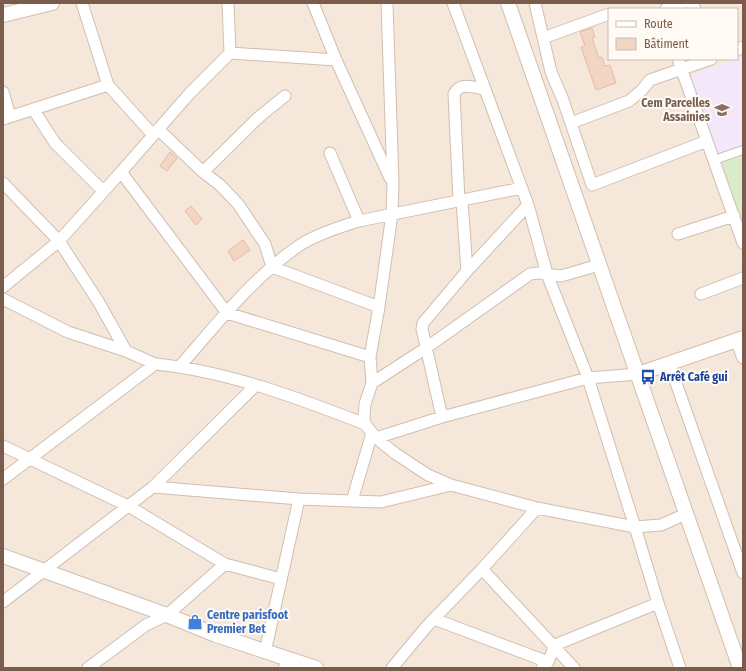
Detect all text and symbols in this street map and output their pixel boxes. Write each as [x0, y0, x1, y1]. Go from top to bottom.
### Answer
legend [608, 8, 738, 60]
text: Route [644, 17, 673, 31]
text: Bâtiment [644, 37, 689, 51]
place label: Cem Parcelles Assainies [641, 96, 711, 124]
school or university icon: Cem Parcelles Assainies [713, 101, 731, 119]
bus stop icon: Arrêt Café gui [639, 368, 657, 386]
place label: Arrêt Café gui [659, 370, 728, 384]
place label: Centre parisfoot Premier Bet [207, 608, 289, 636]
shop icon: Centre parisfoot Premier Bet [186, 613, 204, 631]

